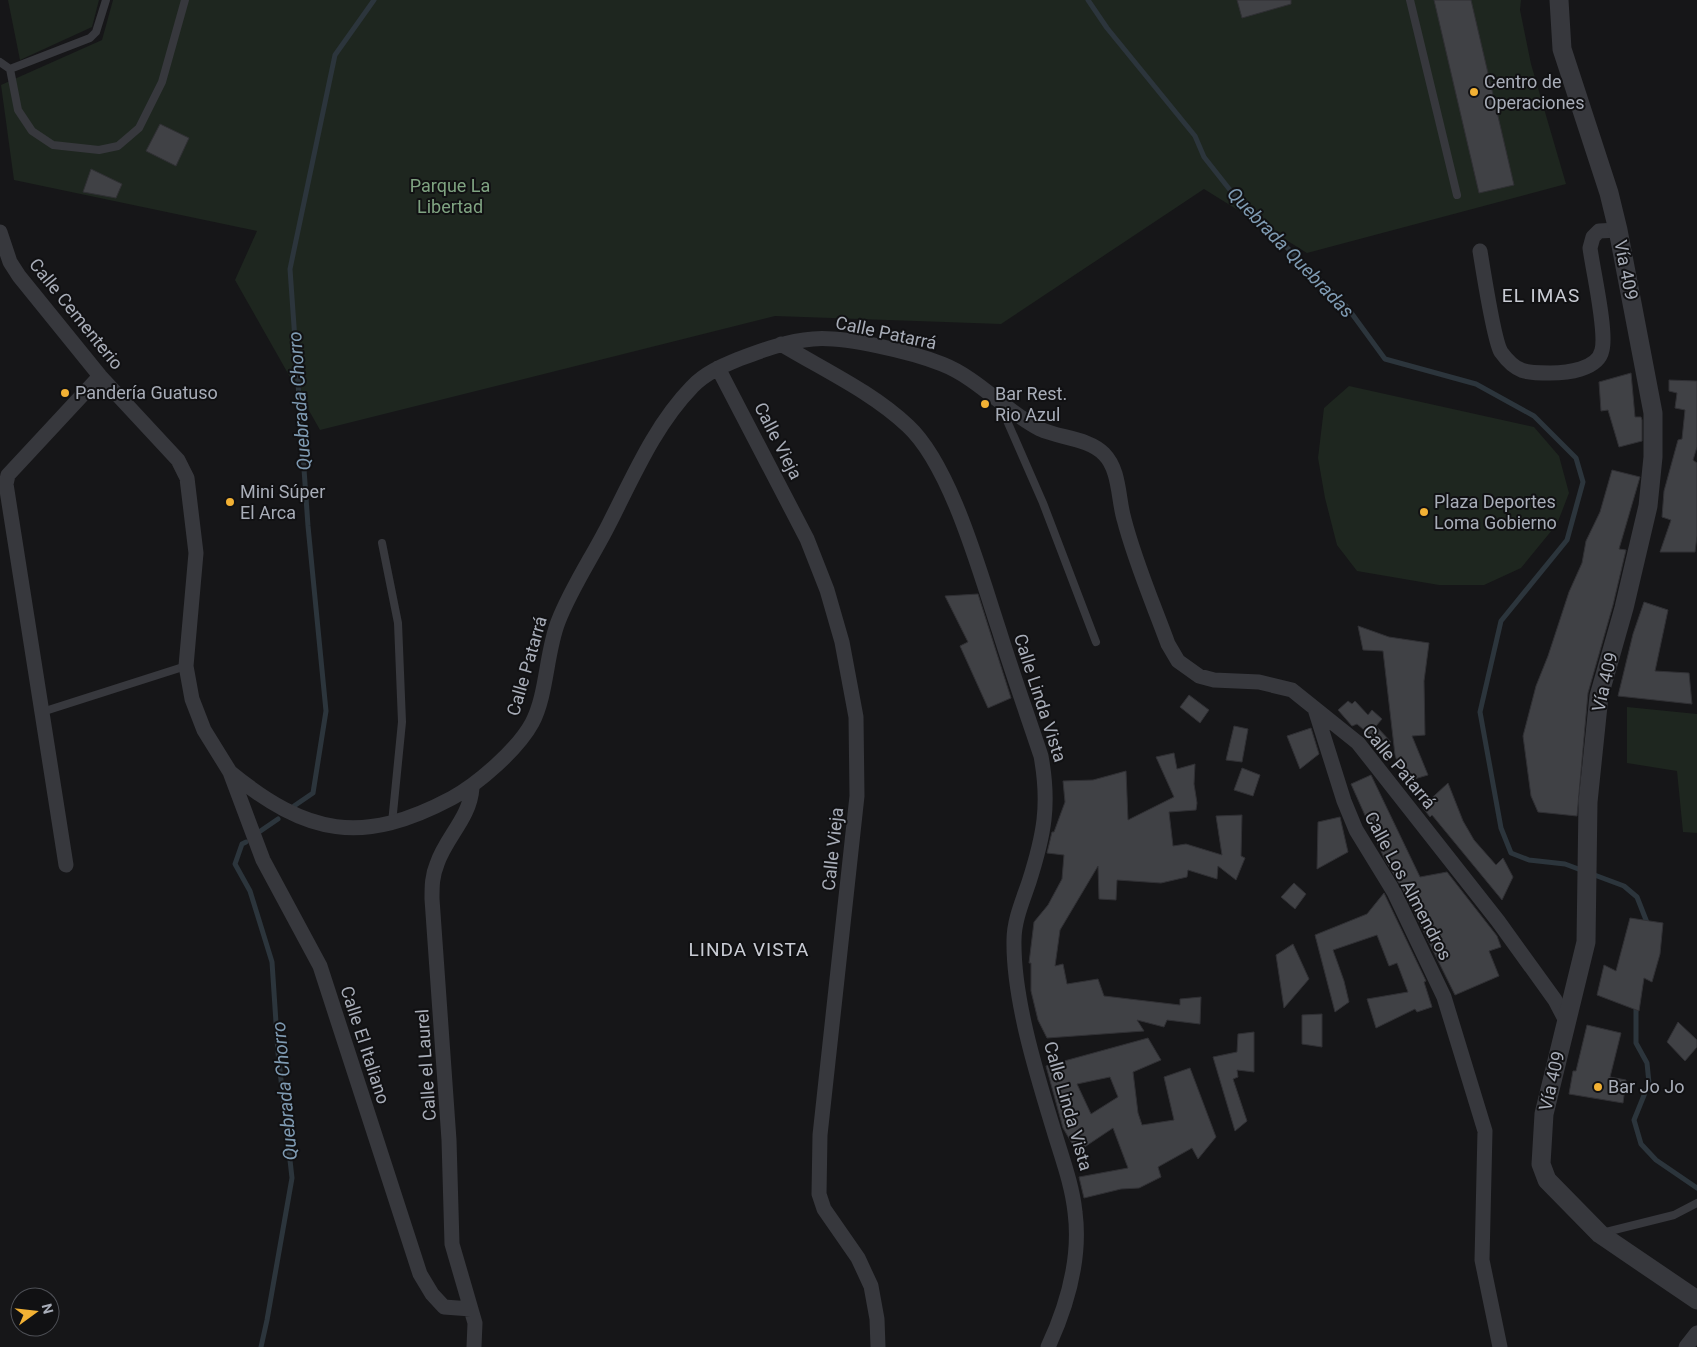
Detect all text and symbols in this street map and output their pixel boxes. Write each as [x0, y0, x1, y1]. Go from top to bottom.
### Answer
place label: Centro de Operaciones [1484, 71, 1584, 113]
marker: Centro de Operaciones [1468, 86, 1480, 98]
park label: Parque La Libertad [410, 175, 490, 217]
water label: Quebrada Quebradas [1222, 182, 1359, 322]
street label: Vía 409 [1610, 238, 1643, 302]
street label: Calle Cementerio [25, 254, 128, 374]
district label: EL IMAS [1502, 284, 1580, 307]
street label: Calle Patarrá [834, 312, 938, 353]
water label: Quebrada Chorro [283, 331, 316, 471]
place label: Pandería Guatuso [75, 382, 218, 403]
place label: Bar Rest. Rio Azul [995, 383, 1067, 425]
marker: Pandería Guatuso [59, 387, 71, 399]
marker: Bar Rest. Rio Azul [979, 398, 991, 410]
street label: Calle Vieja [750, 399, 807, 483]
place label: Mini Súper El Arca [240, 481, 325, 523]
place label: Plaza Deportes Loma Gobierno [1434, 491, 1557, 533]
marker: Mini Súper El Arca [224, 496, 236, 508]
marker: Plaza Deportes Loma Gobierno [1418, 506, 1430, 518]
street label: Calle Patarrá [502, 614, 551, 718]
street label: Calle Linda Vista [1010, 631, 1071, 765]
street label: Vía 409 [1587, 650, 1622, 714]
street label: Calle Patarrá [1358, 721, 1440, 813]
street label: Calle Vieja [818, 806, 847, 892]
street label: Calle Los Almendros [1360, 808, 1456, 964]
district label: LINDA VISTA [689, 938, 809, 961]
street label: Calle El Italiano [337, 983, 394, 1106]
street label: Calle el Laurel [411, 1008, 440, 1122]
water label: Quebrada Chorro [267, 1021, 302, 1161]
street label: Calle Linda Vista [1040, 1039, 1097, 1173]
street label: Vía 409 [1534, 1049, 1569, 1113]
place label: Bar Jo Jo [1608, 1076, 1684, 1097]
marker: Bar Jo Jo [1592, 1081, 1604, 1093]
north arrow [10, 1287, 60, 1337]
text: N [39, 1302, 57, 1315]

